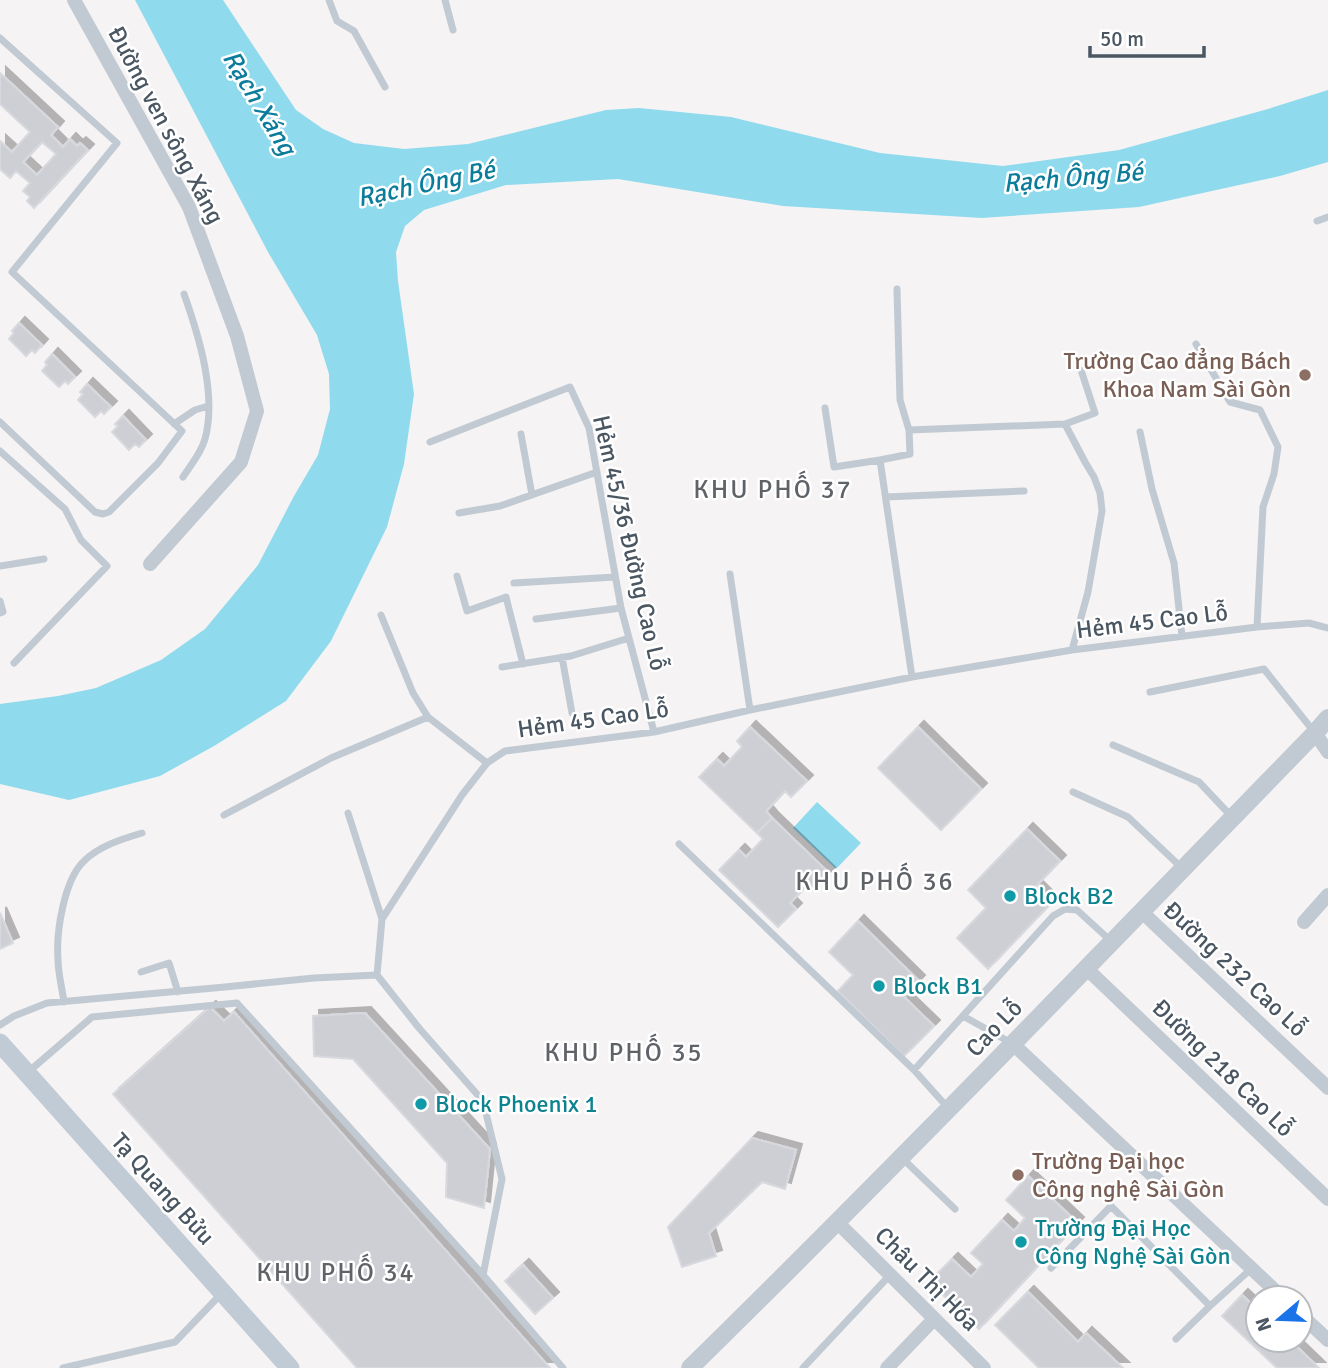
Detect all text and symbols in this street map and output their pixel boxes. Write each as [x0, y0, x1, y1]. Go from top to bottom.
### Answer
scale bar [1090, 14, 1204, 58]
street label: Đường ven sông Xáng [101, 21, 231, 229]
text: 50 m [1100, 26, 1144, 52]
water label: Rạch Xáng [215, 45, 304, 163]
water label: Rạch Ông Bé [354, 153, 500, 214]
water label: Rạch Ông Bé [1002, 156, 1146, 200]
place label: Trường Cao đẳng Bách Khoa Nam Sài Gòn [1064, 346, 1291, 404]
marker: Trường Cao đẳng Bách Khoa Nam Sài Gòn [1297, 367, 1313, 383]
street label: Hẻm 45/36 Đường Cao Lỗ [586, 412, 674, 674]
district label: KHU PHỐ 37 [693, 470, 853, 506]
street label: Hẻm 45 Cao Lỗ [1075, 597, 1229, 645]
street label: Hẻm 45 Cao Lỗ [515, 694, 671, 744]
district label: KHU PHỐ 36 [795, 862, 955, 898]
place label: Block B2 [1024, 881, 1114, 911]
marker: Block B2 [1002, 888, 1018, 904]
street label: Đường 232 Cao Lỗ [1157, 895, 1313, 1043]
place label: Block B1 [893, 971, 983, 1001]
marker: Block B1 [871, 978, 887, 994]
street label: Cao Lỗ [959, 993, 1029, 1063]
street label: Đường 218 Cao Lỗ [1146, 993, 1300, 1143]
district label: KHU PHỐ 35 [544, 1033, 704, 1069]
place label: Block Phoenix 1 [435, 1089, 597, 1119]
marker: Block Phoenix 1 [413, 1096, 429, 1112]
street label: Tạ Quang Bửu [105, 1127, 221, 1251]
place label: Trường Đại học Công nghệ Sài Gòn [1032, 1146, 1224, 1204]
marker: Trường Đại học Công nghệ Sài Gòn [1010, 1167, 1026, 1183]
place label: Trường Đại Học Công Nghệ Sài Gòn [1035, 1213, 1231, 1271]
street label: Châu Thị Hóa [868, 1220, 986, 1338]
marker: Trường Đại Học Công Nghệ Sài Gòn [1013, 1234, 1029, 1250]
district label: KHU PHỐ 34 [256, 1253, 416, 1289]
north arrow [1244, 1284, 1314, 1354]
text: N [1250, 1314, 1277, 1334]

